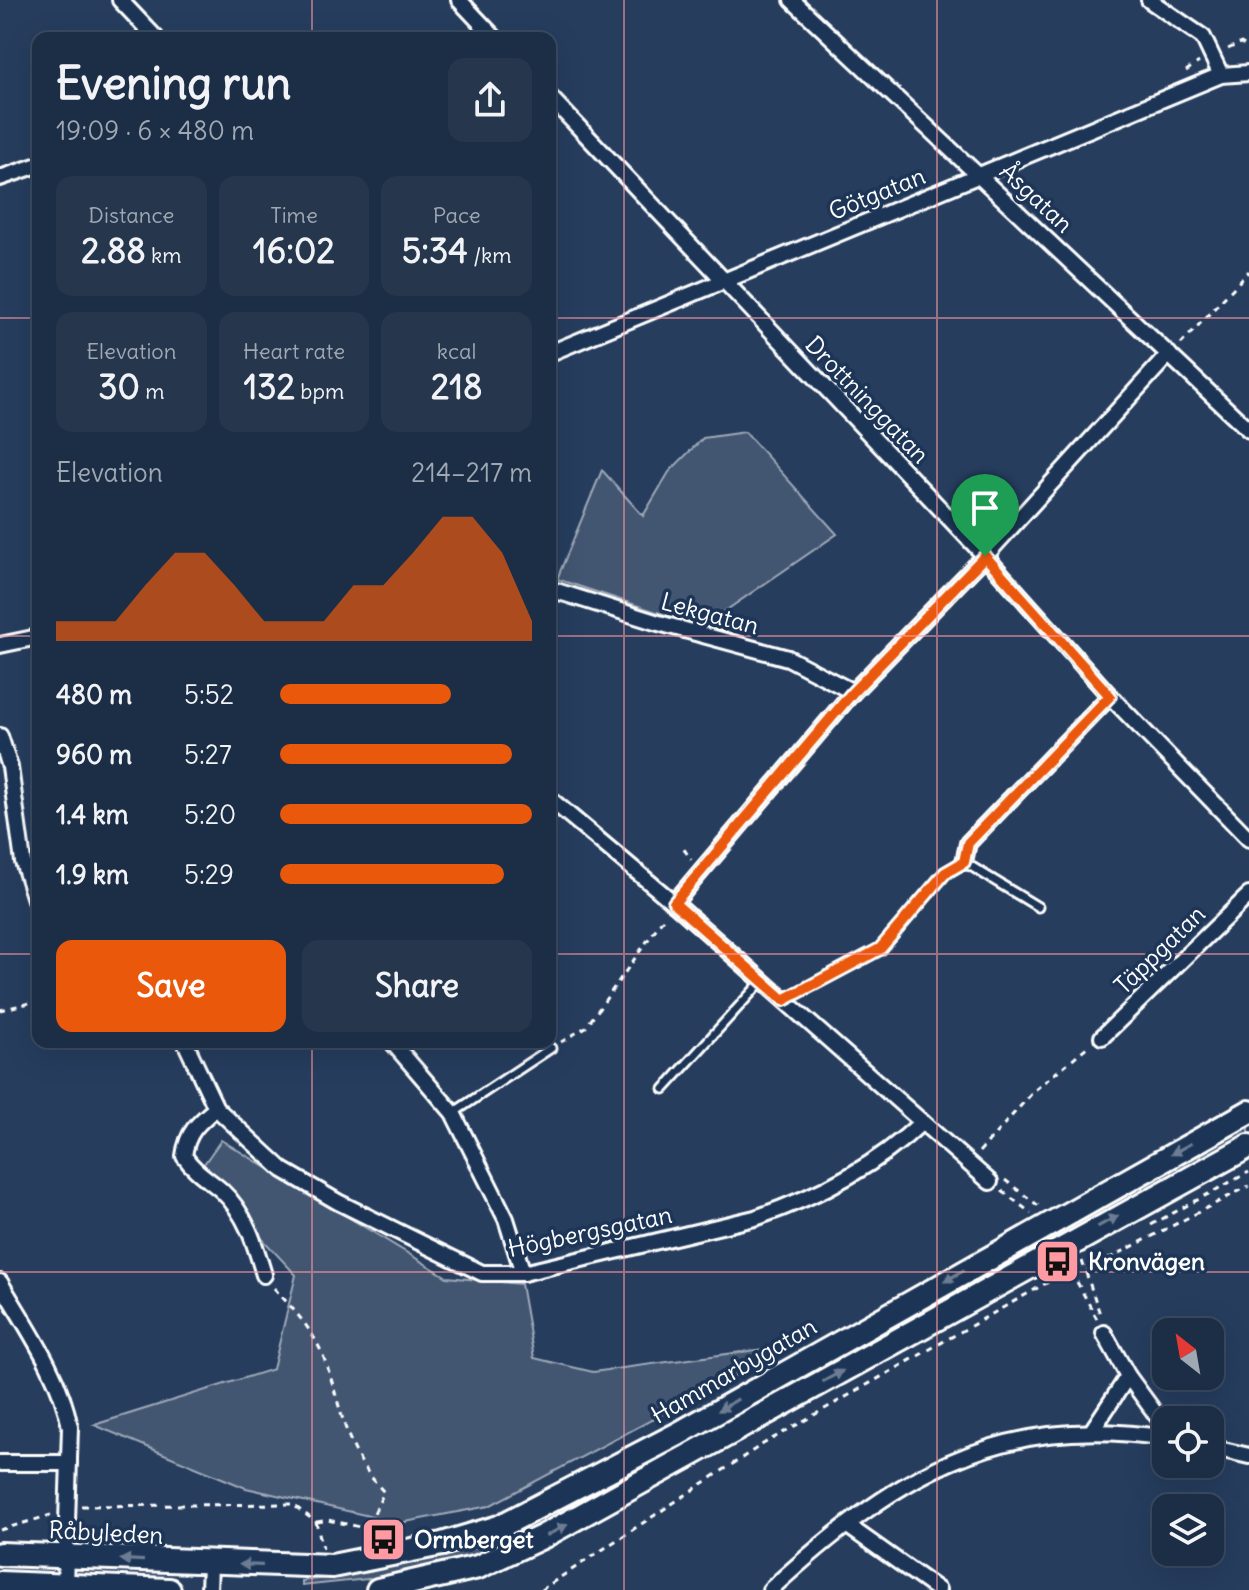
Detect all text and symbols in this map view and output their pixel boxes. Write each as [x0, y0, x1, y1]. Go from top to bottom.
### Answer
text: Evening run [56, 56, 291, 111]
button: share [448, 58, 532, 142]
text: 19:09 · 6 × 480 m [56, 114, 254, 147]
street label: Åsgatan [994, 156, 1080, 239]
street label: Götgatan [824, 160, 929, 226]
text: Distance [88, 201, 174, 229]
text: Time [270, 201, 318, 229]
text: Pace [433, 201, 481, 229]
text: 2.88 [81, 229, 146, 272]
text: 16:02 [253, 229, 335, 272]
text: 5:34 [402, 229, 468, 272]
text: km [146, 241, 182, 269]
text: /km [468, 241, 512, 269]
street label: Drottninggatan [799, 329, 936, 469]
text: Elevation [86, 337, 176, 365]
text: Heart rate [243, 337, 345, 365]
text: kcal [437, 337, 476, 365]
text: 30 [98, 365, 140, 408]
text: 132 [244, 365, 295, 408]
text: 218 [431, 365, 483, 408]
text: m [140, 377, 164, 405]
text: bpm [295, 377, 344, 405]
text: Elevation [56, 456, 163, 489]
text: 214–217 m [411, 456, 532, 489]
pin [951, 474, 1019, 556]
icon: arrive [963, 486, 1007, 530]
street label: Lekgatan [658, 586, 763, 641]
text: 480 m [56, 678, 132, 711]
text: 5:52 [184, 678, 234, 711]
text: 960 m [56, 738, 132, 771]
text: 5:27 [184, 738, 232, 771]
text: 1.4 km [56, 798, 129, 831]
text: 5:20 [184, 798, 236, 831]
text: 1.9 km [56, 858, 129, 891]
text: 5:29 [184, 858, 234, 891]
street label: Täppgatan [1108, 899, 1211, 1000]
button: Save [56, 940, 286, 1032]
button: Share [302, 940, 532, 1032]
one-way arrow [1169, 1142, 1192, 1156]
street label: Högbergsgatan [505, 1199, 675, 1263]
one-way arrow [1097, 1214, 1119, 1228]
bus stop icon: Kronvägen [1033, 1238, 1081, 1286]
place label: Kronvägen [1088, 1246, 1205, 1276]
one-way arrow [943, 1269, 965, 1283]
street label: Hammarbygatan [645, 1311, 822, 1430]
north arrow [1152, 1318, 1224, 1390]
map controls [1152, 1318, 1224, 1566]
one-way arrow [822, 1369, 844, 1383]
one-way arrow [717, 1397, 739, 1411]
button: locate [1152, 1406, 1224, 1478]
button: layers [1152, 1494, 1224, 1566]
street label: Råbyleden [48, 1514, 164, 1550]
bus stop icon: Ormberget [359, 1516, 407, 1564]
one-way arrow [545, 1523, 568, 1536]
place label: Ormberget [414, 1524, 534, 1554]
one-way arrow [119, 1553, 144, 1566]
one-way arrow [238, 1559, 263, 1572]

